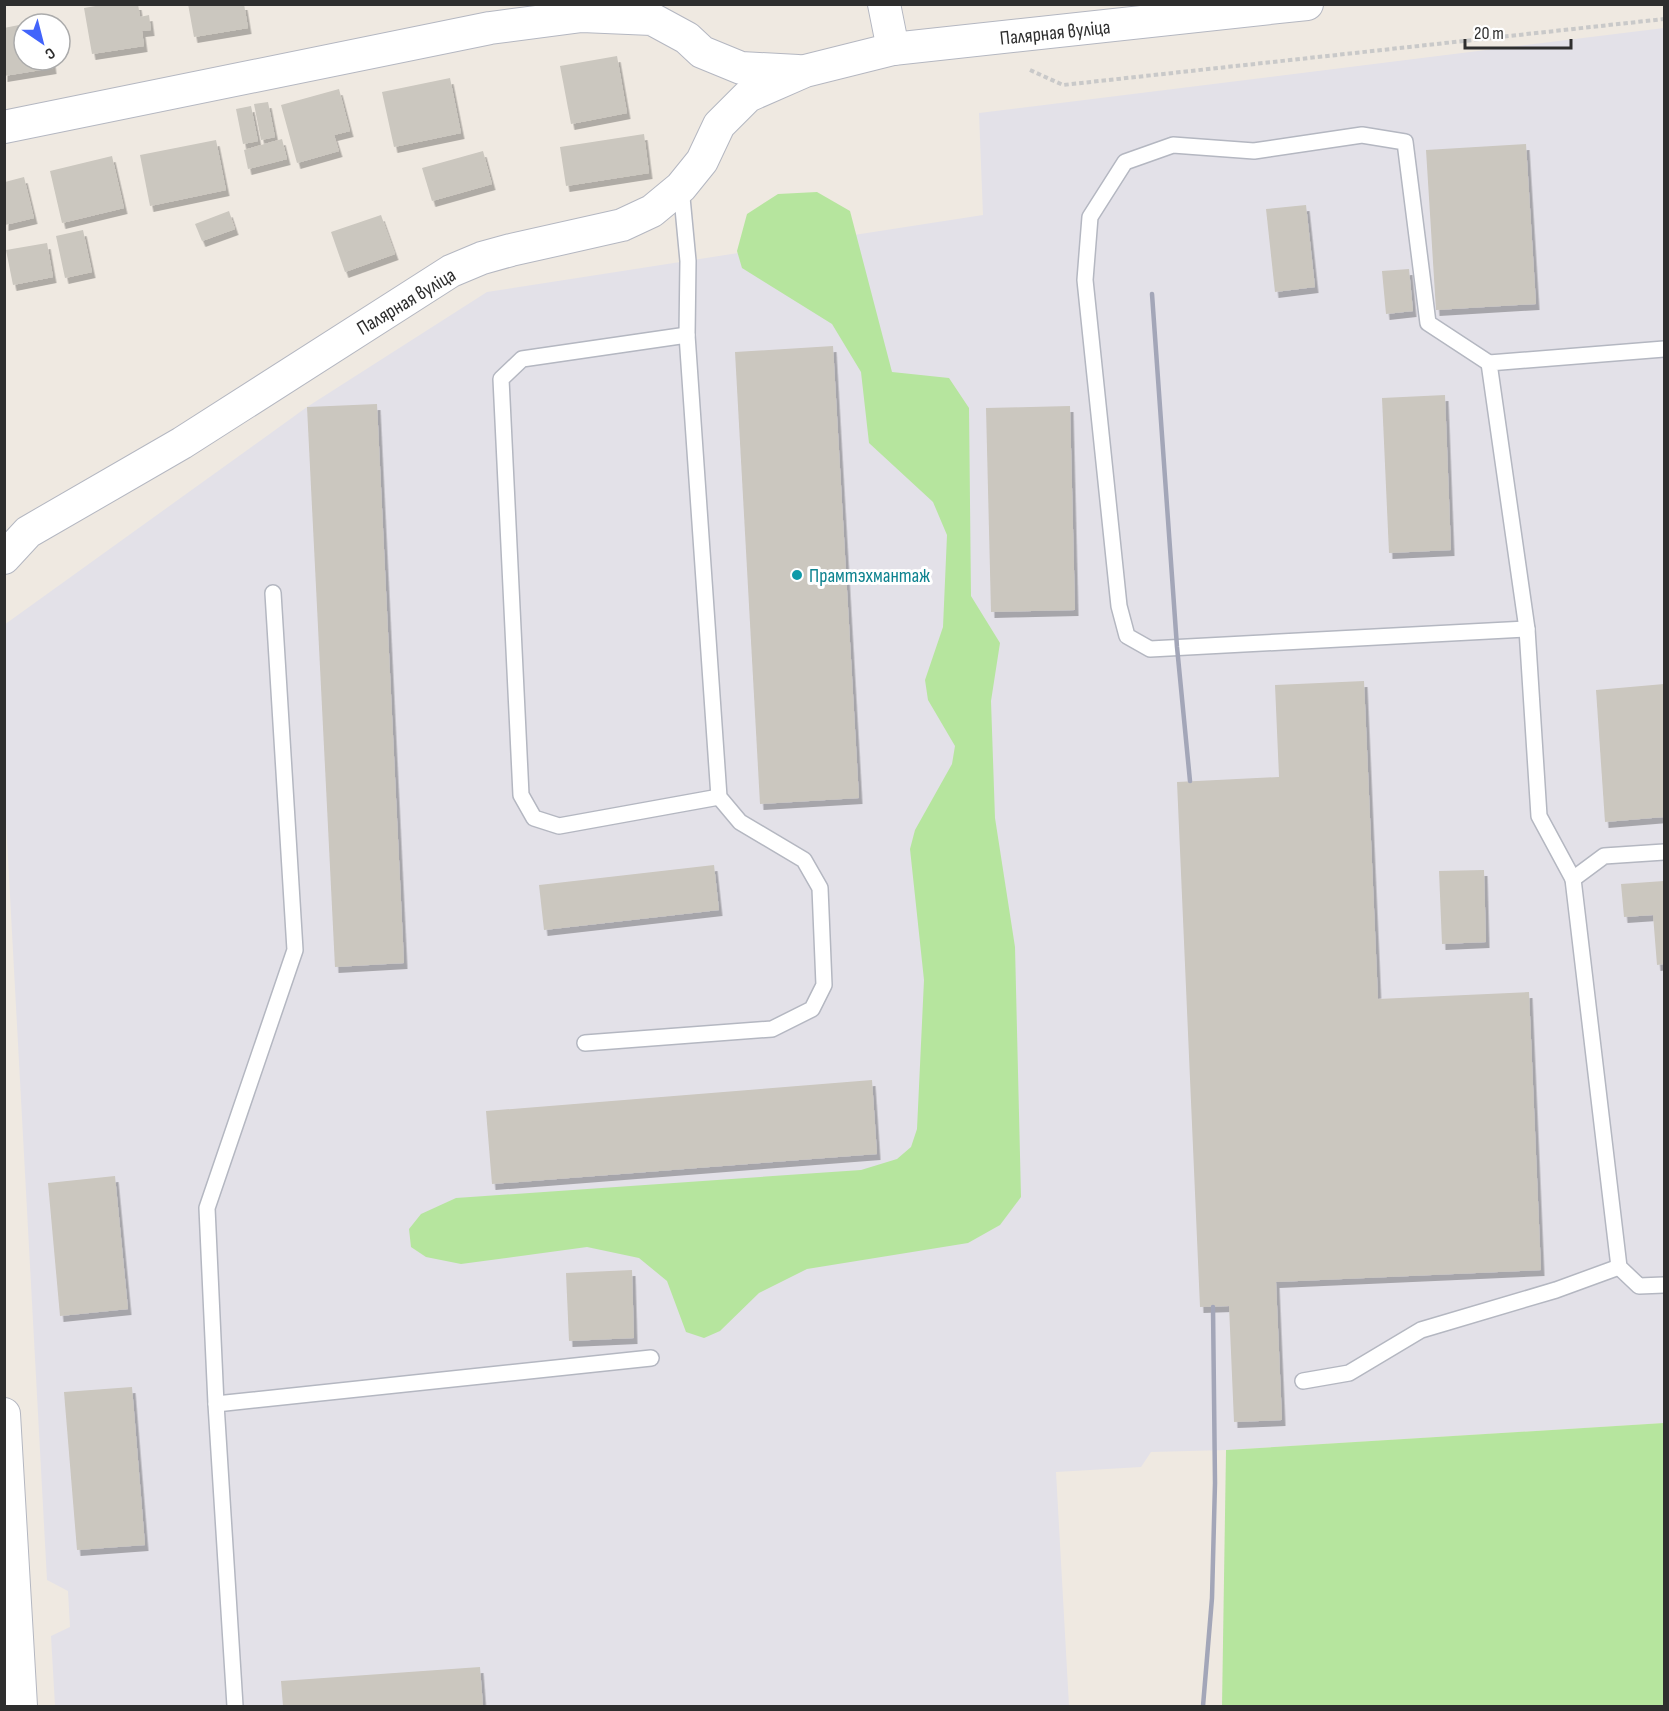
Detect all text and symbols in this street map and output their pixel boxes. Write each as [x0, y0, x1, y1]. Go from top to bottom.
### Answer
north arrow [12, 12, 72, 72]
scale bar [1465, 12, 1572, 50]
street label: Палярная вуліца [999, 15, 1112, 51]
text: 20 m [1474, 23, 1504, 44]
text: С [41, 43, 59, 63]
street label: Палярная вуліца [353, 263, 460, 341]
place label: Прамтэхмантаж [809, 564, 930, 588]
marker: Прамтэхмантаж [790, 568, 804, 582]

